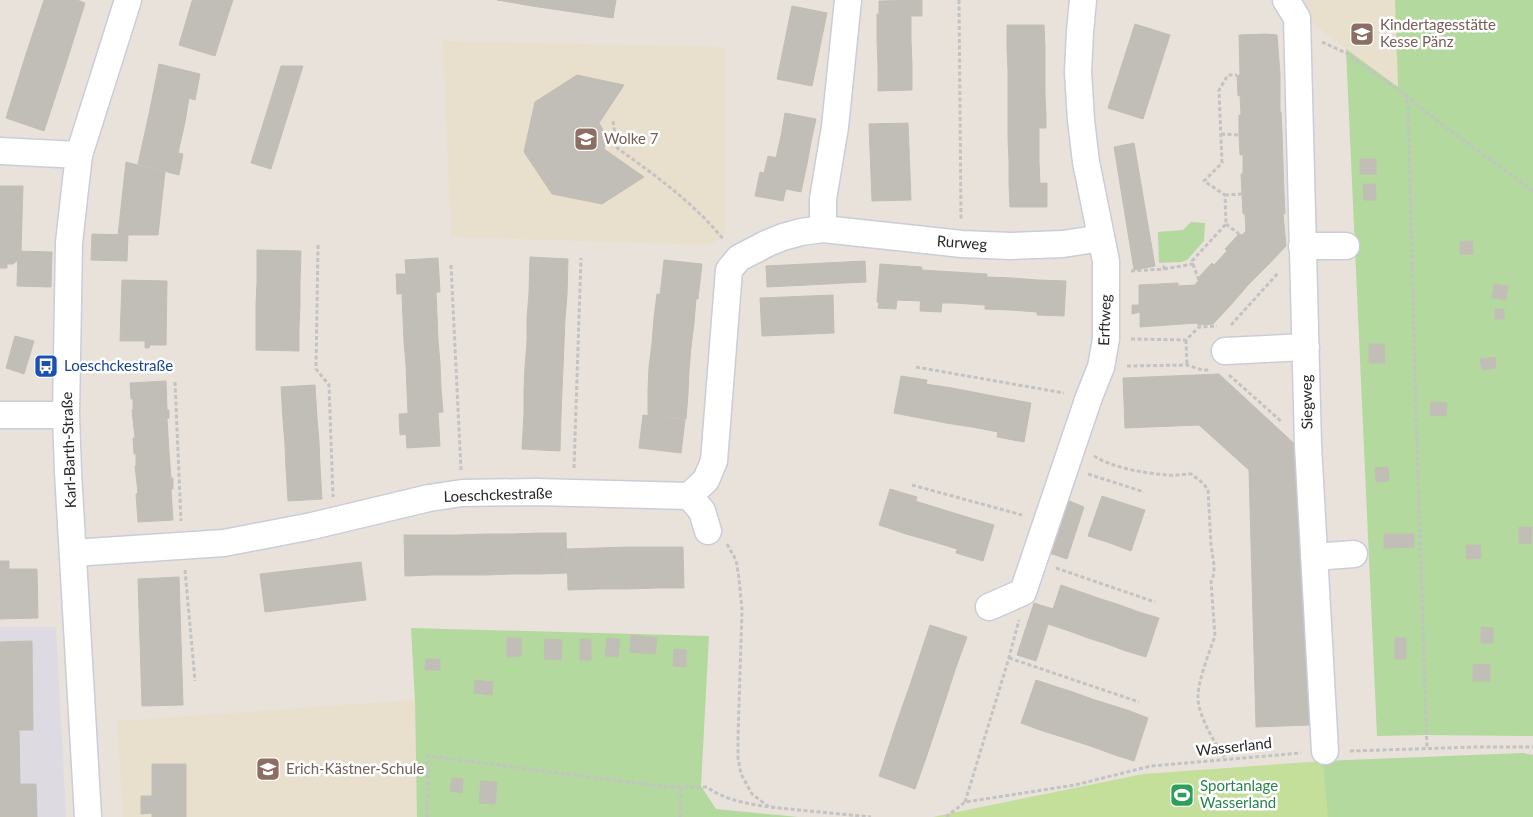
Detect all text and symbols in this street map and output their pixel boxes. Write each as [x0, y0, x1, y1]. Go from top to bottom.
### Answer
place label: Kindertagesstätte Kesse Pänz [1380, 15, 1496, 50]
school or university icon: Kindertagesstätte Kesse Pänz [1349, 21, 1375, 47]
school or university icon: Wolke 7 [573, 126, 599, 152]
place label: Wolke 7 [604, 129, 659, 147]
street label: Rurweg [936, 231, 988, 253]
street label: Erftweg [1094, 294, 1114, 346]
bus stop icon: Loeschckestraße [33, 353, 59, 379]
place label: Loeschckestraße [64, 356, 173, 374]
street label: Siegweg [1297, 374, 1315, 430]
street label: Karl-Barth-Straße [57, 392, 79, 508]
street label: Loeschckestraße [443, 483, 553, 505]
street label: Wasserland [1195, 733, 1273, 759]
school or university icon: Erich-Kästner-Schule [255, 756, 281, 782]
place label: Erich-Kästner-Schule [286, 759, 424, 777]
place label: Sportanlage Wasserland [1200, 776, 1278, 811]
sports icon: Sportanlage Wasserland [1169, 782, 1195, 808]

